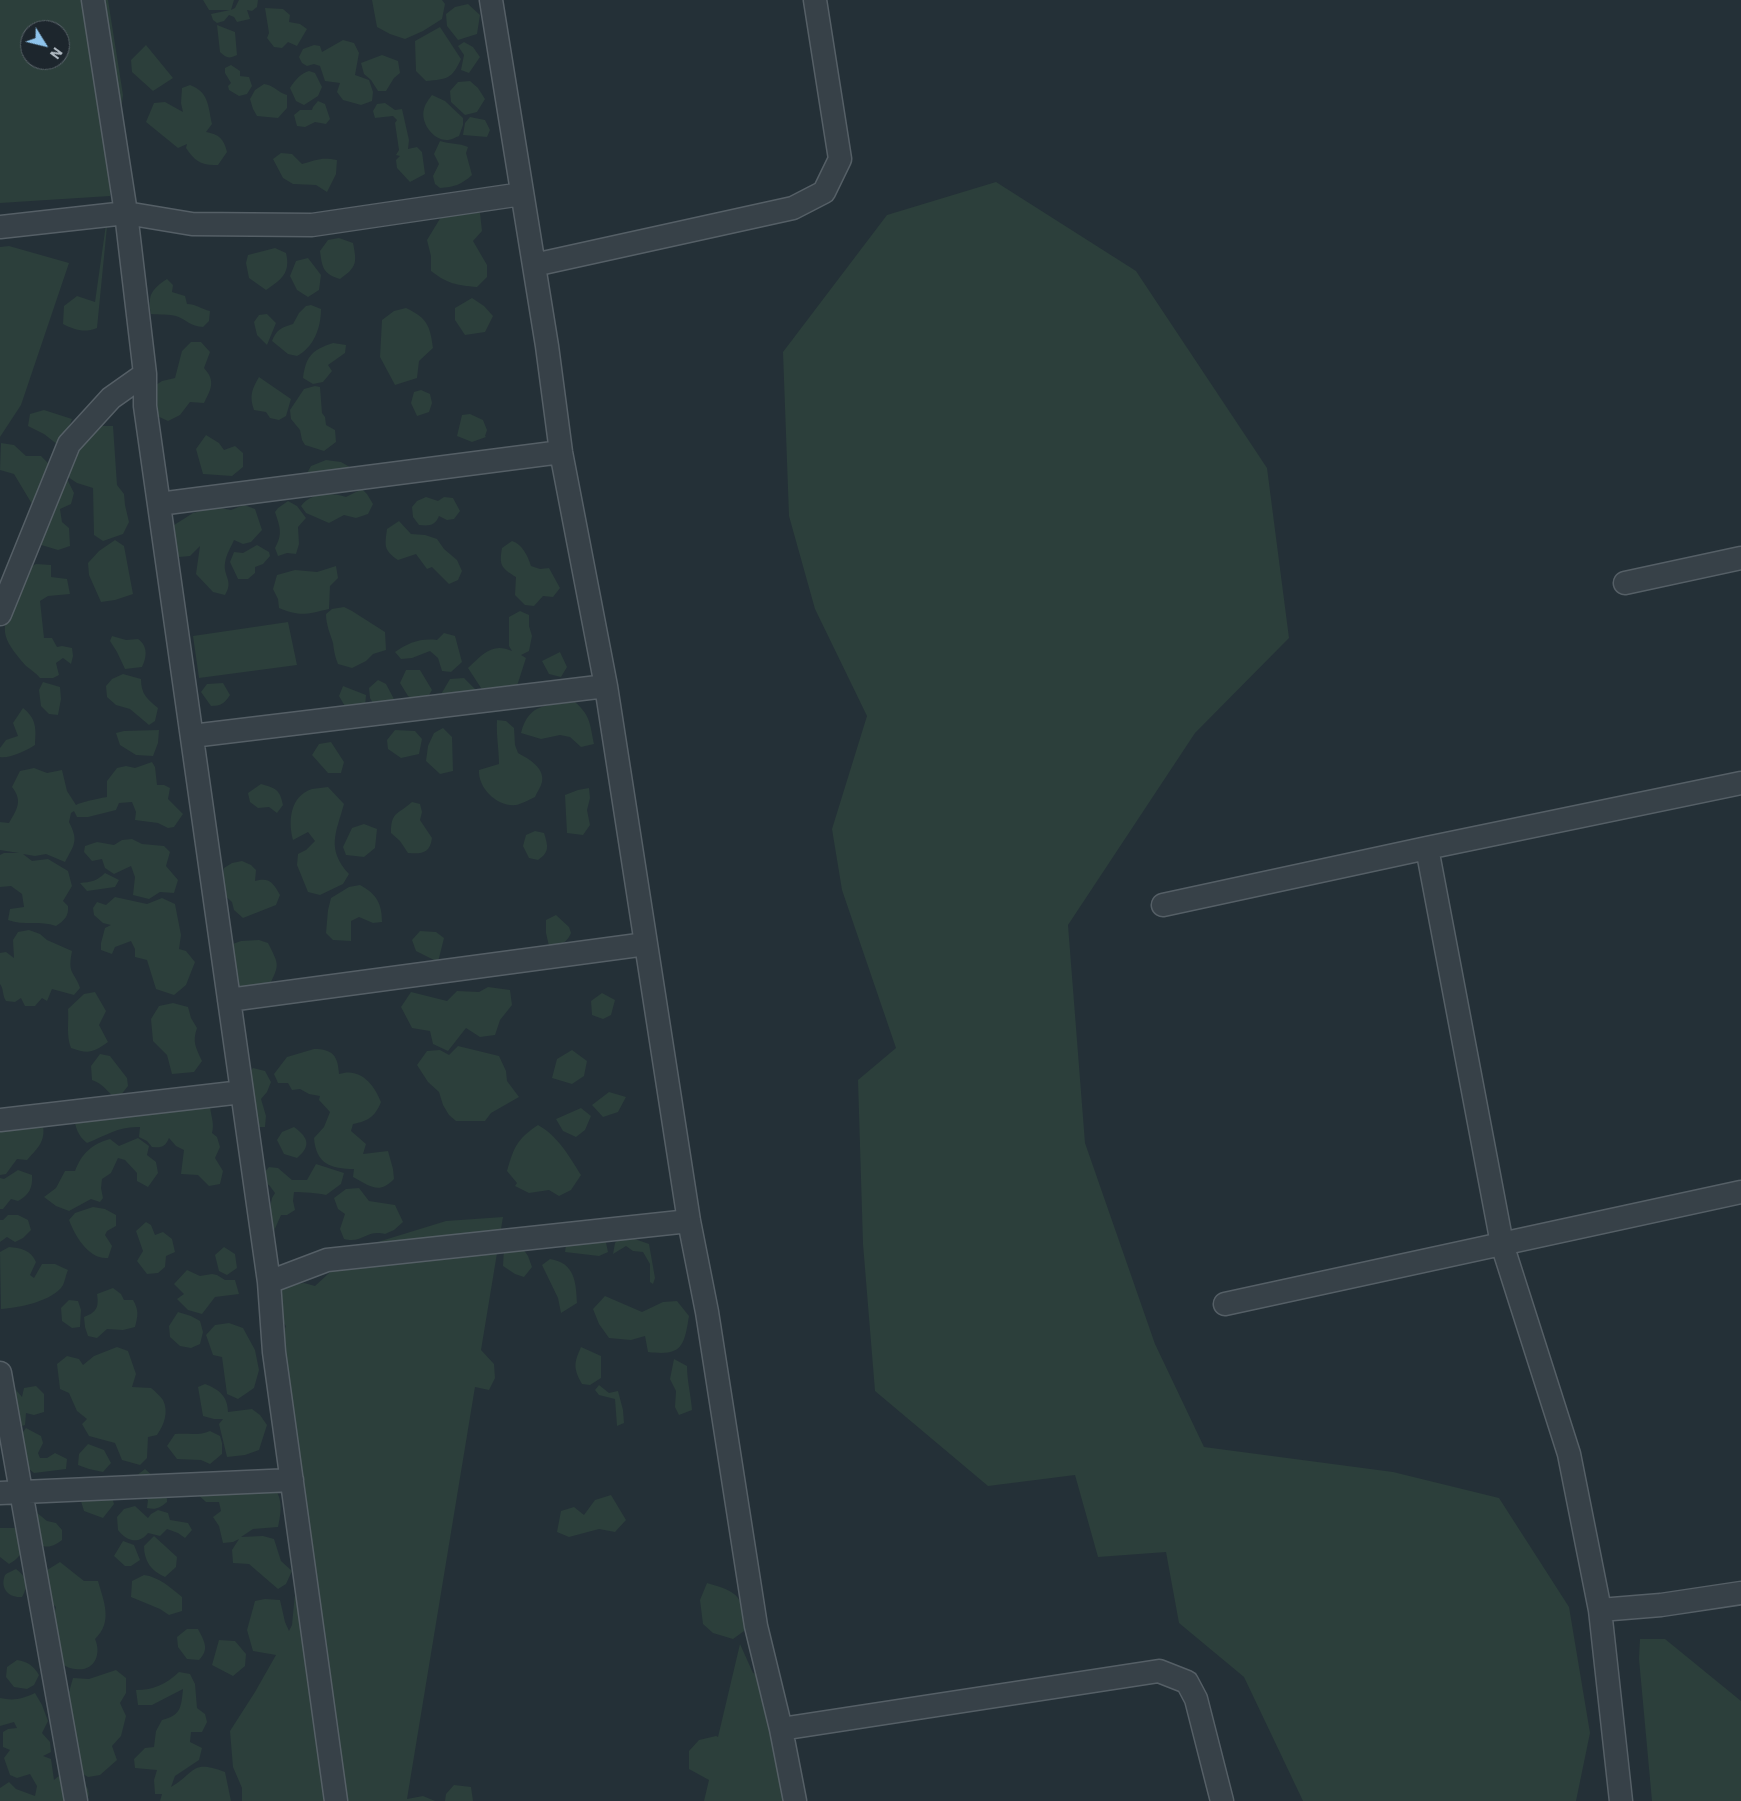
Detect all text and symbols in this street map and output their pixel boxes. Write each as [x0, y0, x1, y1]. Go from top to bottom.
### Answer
north arrow [20, 20, 70, 70]
text: N [46, 44, 67, 63]

